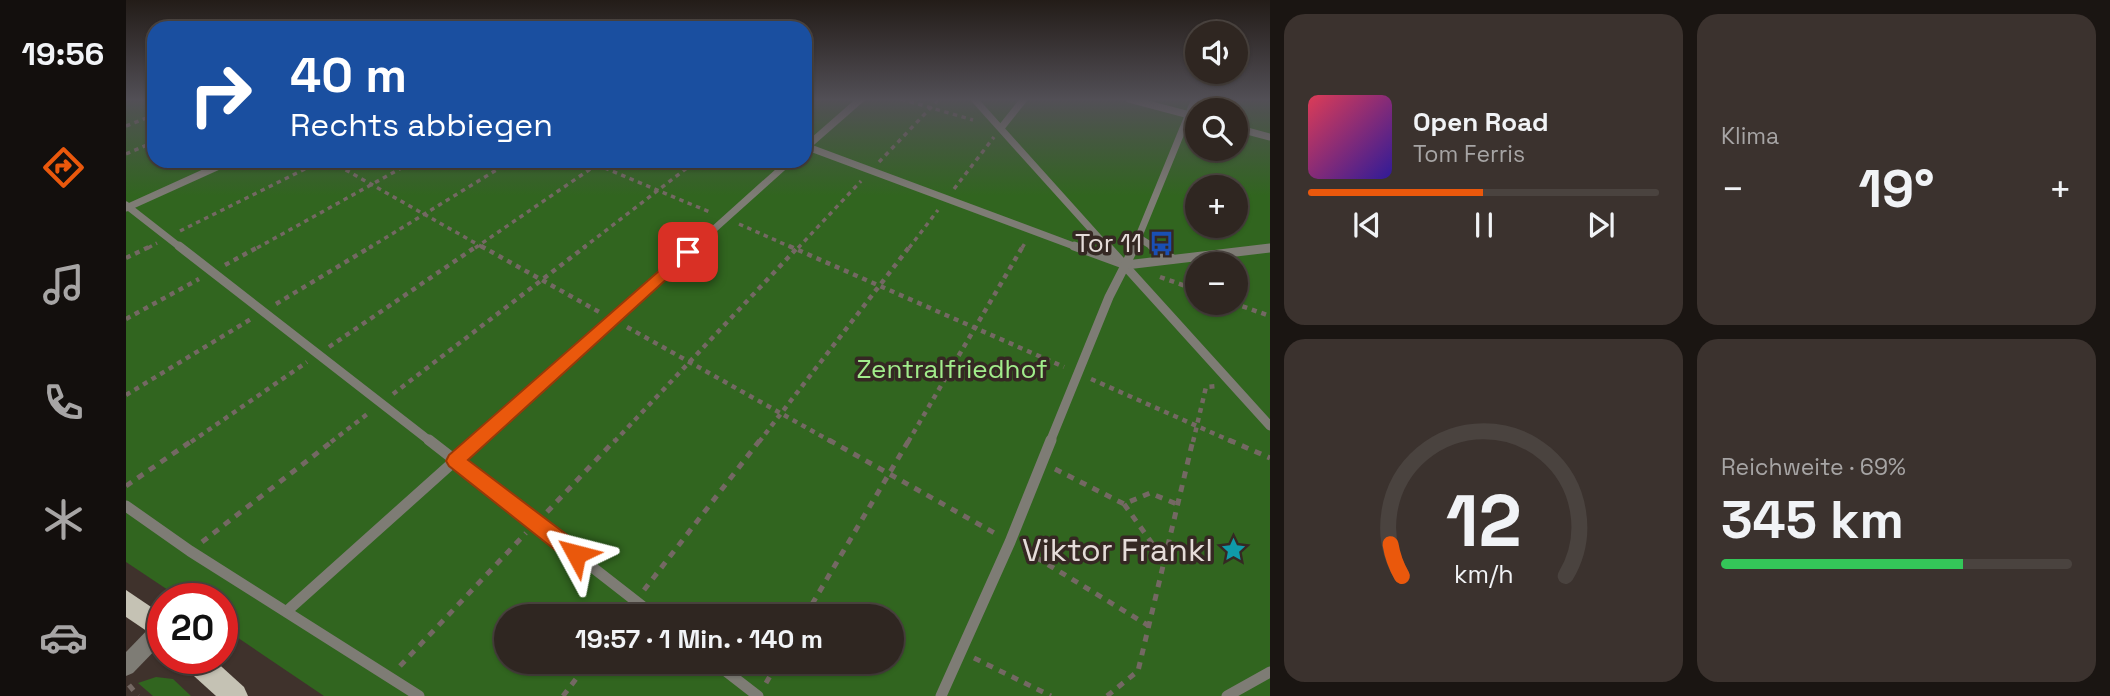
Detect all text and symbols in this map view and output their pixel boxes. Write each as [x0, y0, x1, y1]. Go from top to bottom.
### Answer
map controls [1185, 21, 1248, 315]
button: sound [1185, 21, 1248, 84]
text: 19:56 [22, 34, 104, 74]
text: 40 m [290, 44, 407, 106]
icon: right [175, 49, 266, 140]
button: search [1185, 98, 1248, 161]
text: Rechts abbiegen [290, 105, 553, 145]
text: Open Road [1413, 105, 1549, 139]
text: Klima [1721, 121, 1779, 151]
text: Tom Ferris [1413, 139, 1525, 169]
icon: directions [39, 143, 88, 192]
text: 19° [1858, 156, 1935, 222]
text: − [1721, 165, 1745, 213]
text: + [2048, 165, 2072, 213]
button: + [1185, 175, 1248, 238]
icon: previous [1348, 206, 1386, 244]
icon: pause [1465, 206, 1503, 244]
icon: next [1582, 206, 1620, 244]
pin [658, 222, 718, 282]
place label: Tor 11 [1075, 226, 1142, 260]
bus stop icon: Tor 11 [1148, 229, 1176, 257]
icon: arrive [669, 233, 707, 271]
button: − [1185, 252, 1248, 315]
icon: music [39, 260, 88, 309]
park label: Zentralfriedhof [856, 352, 1048, 386]
icon: phone [39, 378, 88, 427]
text: Reichweite · 69% [1721, 452, 1906, 482]
text: 12 [1445, 475, 1522, 568]
text: 345 km [1721, 487, 1904, 553]
icon: climate [39, 495, 88, 544]
position arrow [539, 517, 613, 591]
place label: Viktor Frankl [1022, 530, 1213, 570]
place icon: Viktor Frankl [1219, 536, 1247, 564]
text: km/h [1454, 558, 1513, 590]
speed limit sign: 20 [147, 583, 238, 674]
icon: car [39, 613, 88, 662]
text: 19:57 · 1 Min. · 140 m [575, 622, 823, 656]

